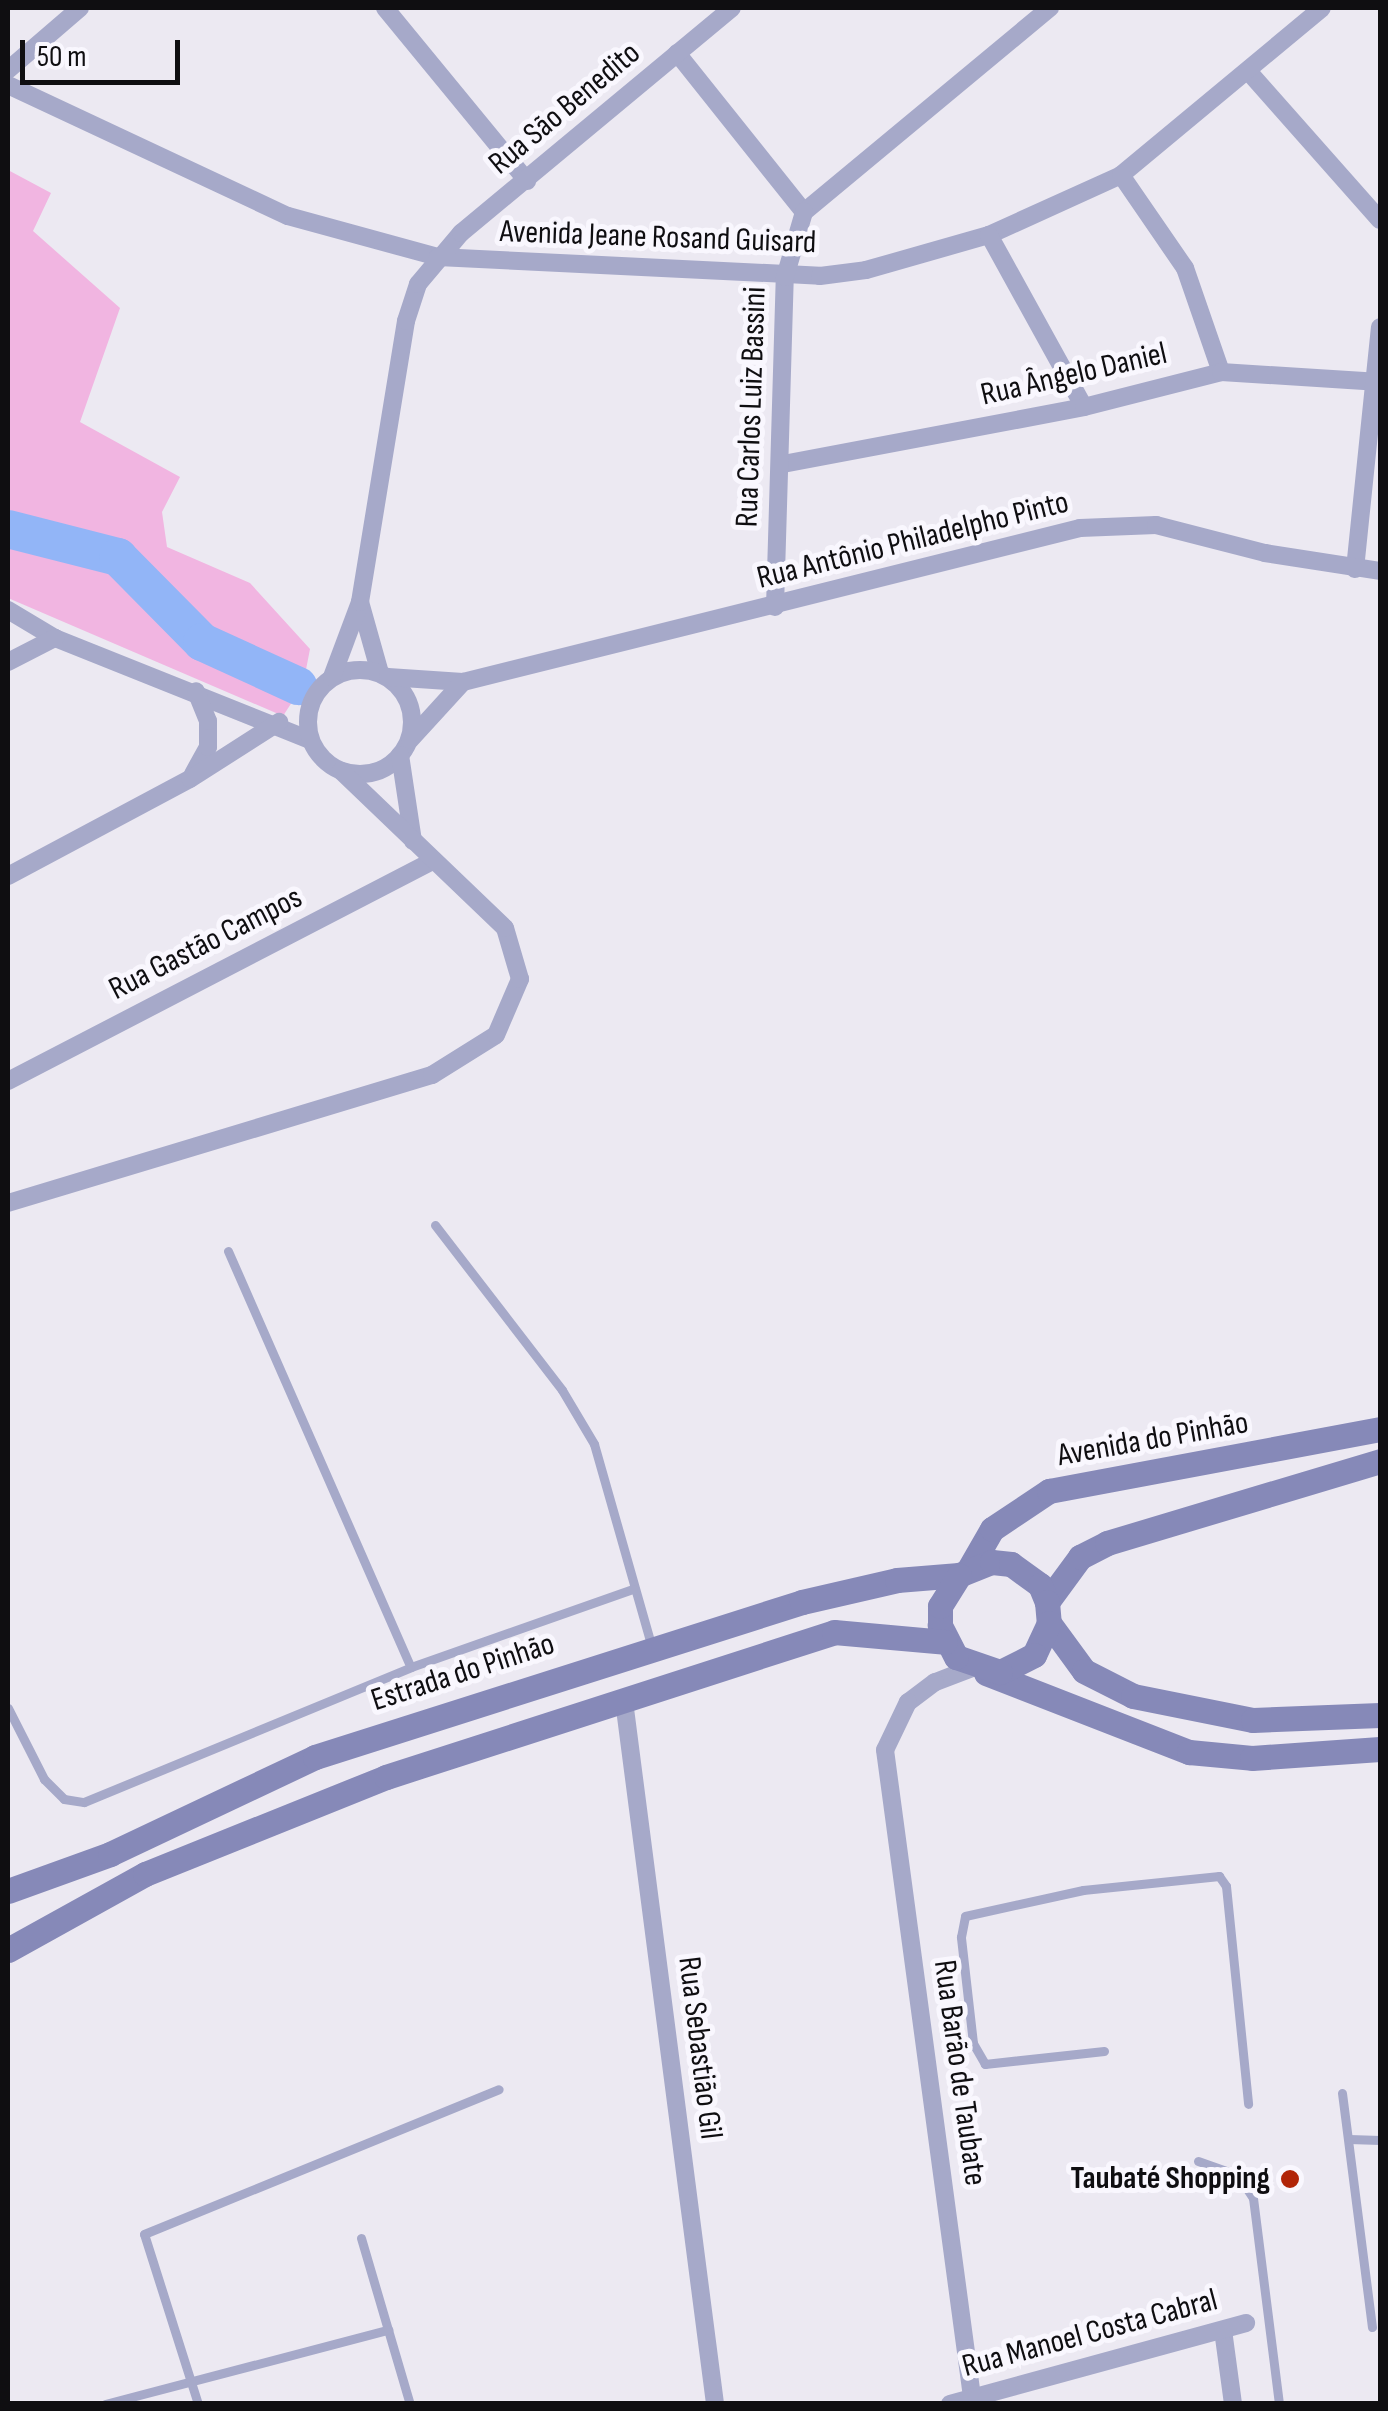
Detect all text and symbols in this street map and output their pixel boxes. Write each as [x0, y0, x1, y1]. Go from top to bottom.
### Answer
scale bar [25, 20, 185, 82]
street label: Rua São Benedito [482, 35, 648, 183]
text: 50 m [37, 39, 86, 75]
street label: Avenida Jeane Rosand Guisard [499, 213, 817, 263]
street label: Rua Carlos Luiz Bassini [729, 286, 775, 528]
street label: Rua Ângelo Daniel [977, 335, 1171, 415]
street label: Rua Antônio Philadelpho Pinto [753, 484, 1073, 598]
street label: Rua Gastão Campos [103, 879, 309, 1009]
street label: Avenida do Pinhão [1055, 1404, 1251, 1476]
street label: Estrada do Pinhão [367, 1625, 559, 1721]
street label: Rua Sebastião Gil [669, 1955, 729, 2141]
street label: Rua Barão de Taubate [924, 1958, 994, 2188]
place label: Taubaté Shopping [1070, 2160, 1270, 2198]
marker: Taubaté Shopping [1279, 2168, 1301, 2190]
street label: Rua Manoel Costa Cabral [958, 2282, 1222, 2386]

